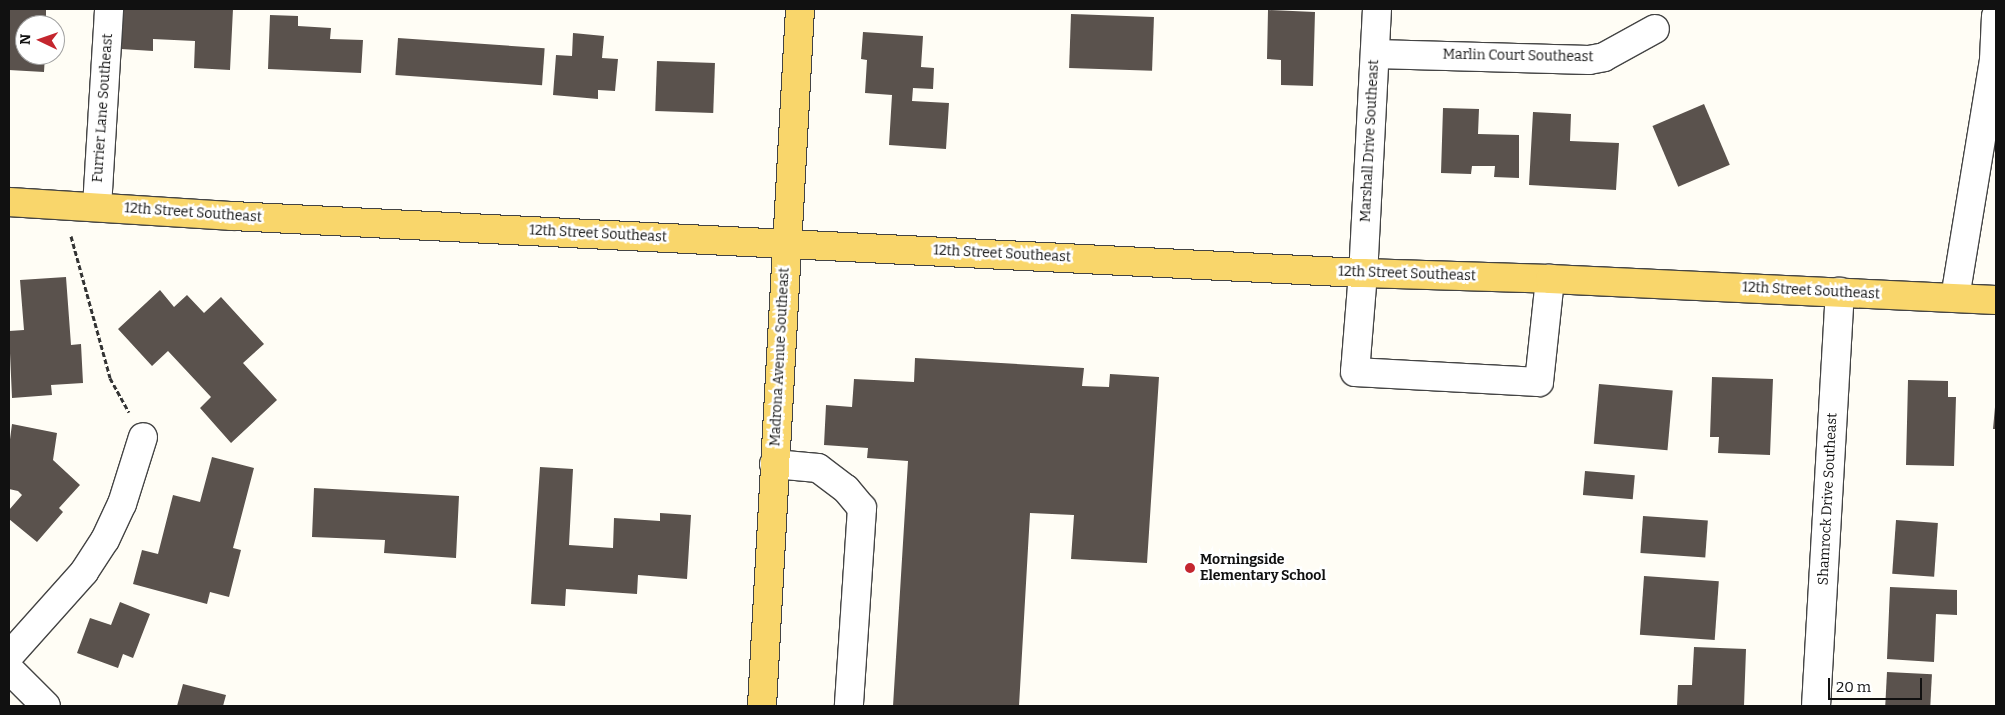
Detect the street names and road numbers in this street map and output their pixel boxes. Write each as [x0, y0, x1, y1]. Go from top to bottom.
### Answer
street label: Furrier Lane Southeast [89, 33, 117, 183]
street label: Marlin Court Southeast [1442, 46, 1594, 66]
street label: Marshall Drive Southeast [1357, 59, 1383, 223]
street label: 12th Street Southeast [124, 200, 262, 226]
street label: 12th Street Southeast [529, 222, 667, 246]
street label: 12th Street Southeast [933, 242, 1071, 266]
street label: 12th Street Southeast [1338, 263, 1476, 285]
street label: Madrona Avenue Southeast [767, 267, 793, 447]
street label: 12th Street Southeast [1742, 279, 1880, 303]
street label: Shamrock Drive Southeast [1815, 412, 1841, 586]

